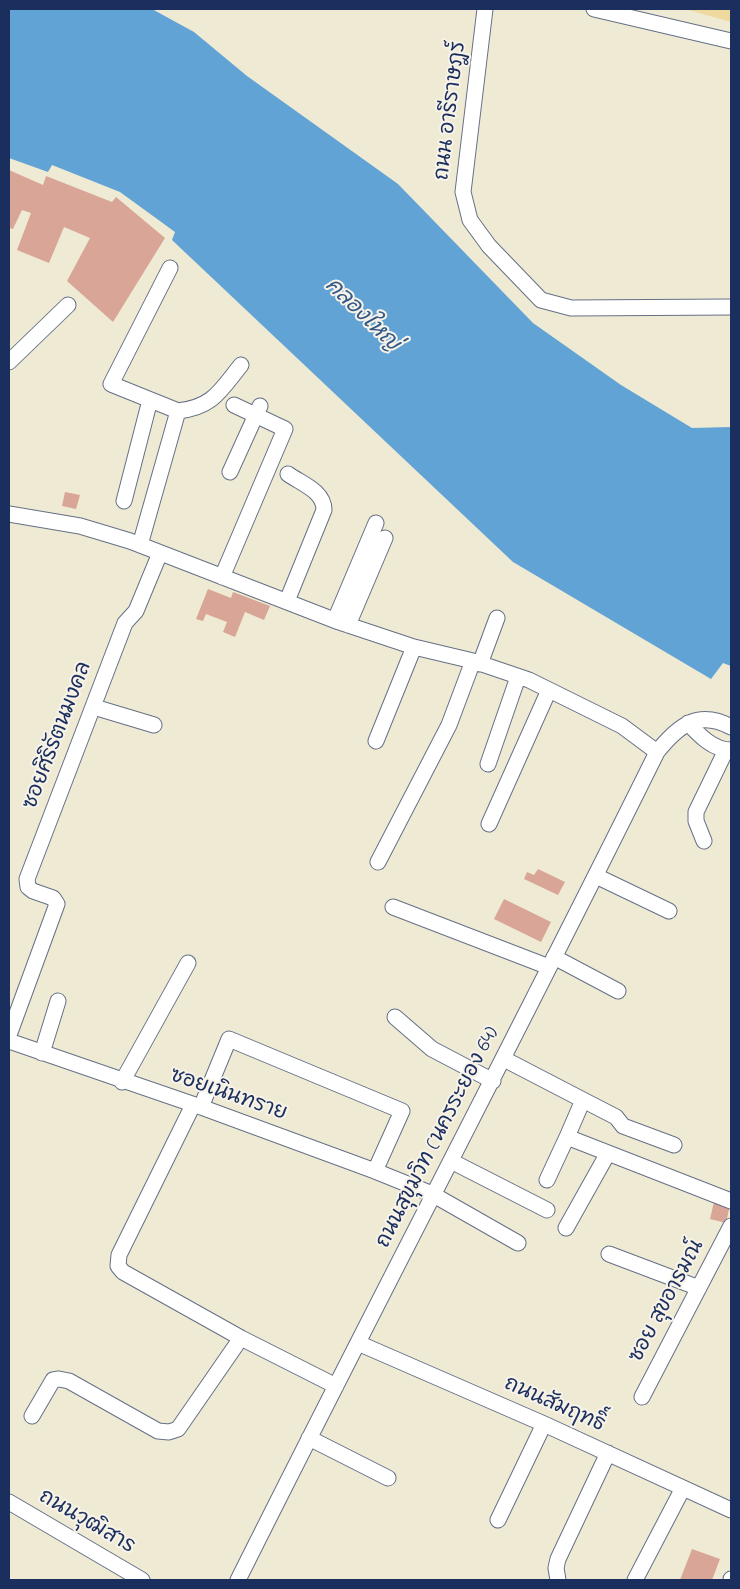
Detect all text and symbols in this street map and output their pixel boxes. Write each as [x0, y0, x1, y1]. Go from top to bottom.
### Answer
street label: ถนน อารีราษฎร์ [431, 40, 473, 182]
water label: คลองใหญ่ [318, 274, 404, 358]
street label: ซอยศิริรัตนมงคล [19, 659, 99, 813]
street label: ถนนสุขุมวิท (นครระยอง 64) [372, 1023, 506, 1253]
street label: ซอยเนินทราย [166, 1064, 290, 1128]
street label: ซอย สุขอารมณ์ [625, 1236, 711, 1368]
street label: ถนนสัมฤทธิ์ [500, 1373, 608, 1439]
street label: ถนนวุฒิสาร [33, 1485, 139, 1561]

